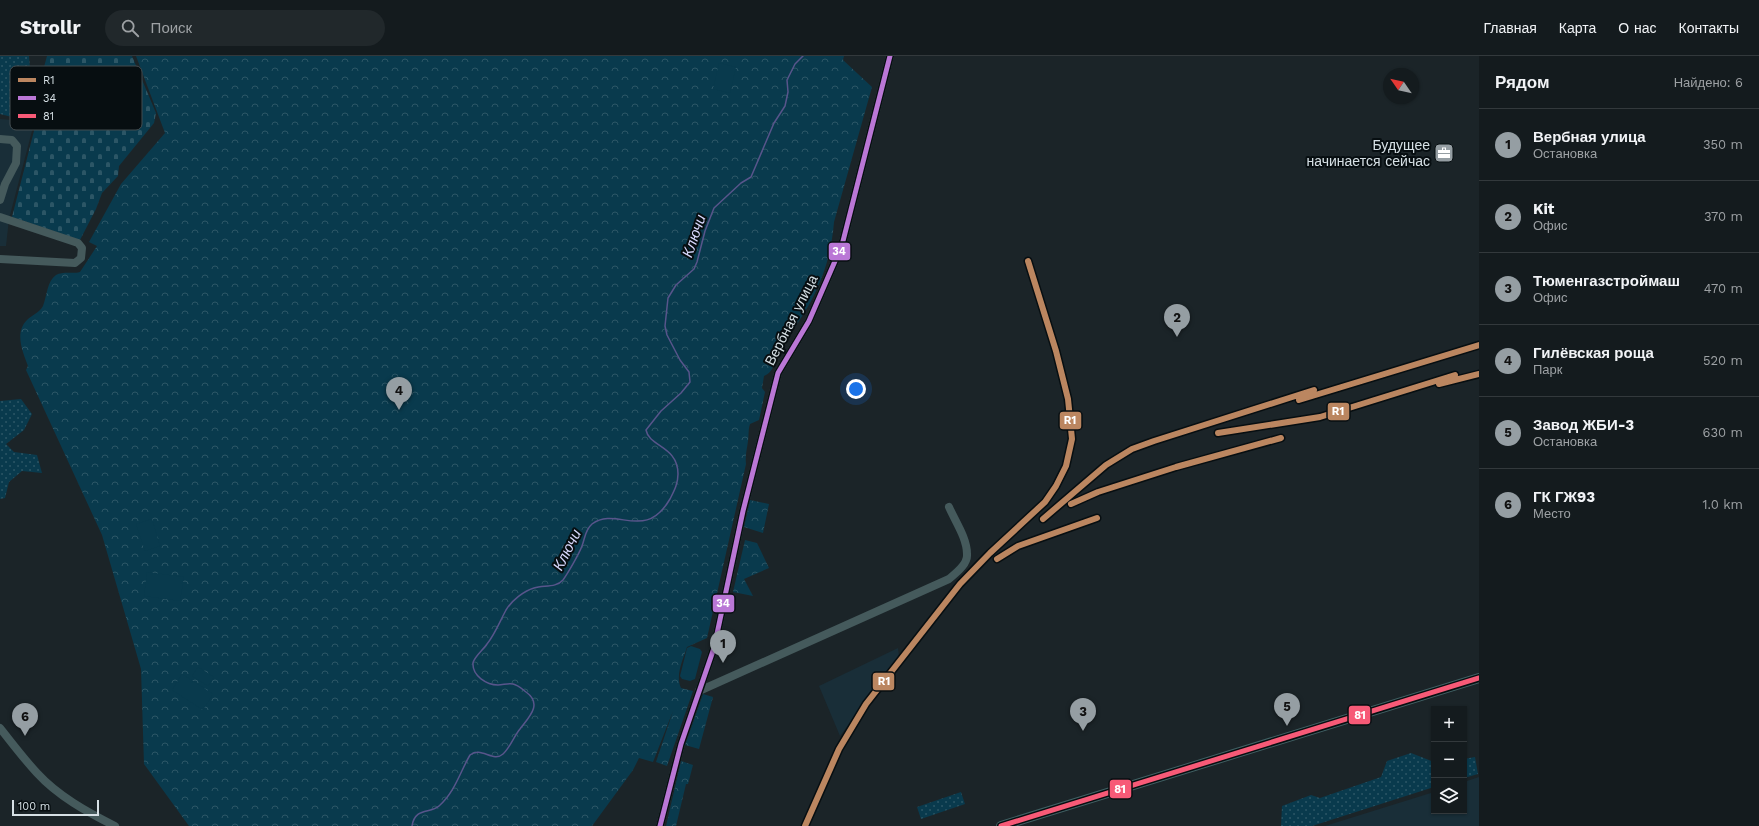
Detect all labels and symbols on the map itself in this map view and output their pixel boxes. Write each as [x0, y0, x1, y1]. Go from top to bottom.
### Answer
legend [10, 66, 142, 130]
north arrow [1383, 68, 1419, 104]
text: R1 [43, 74, 55, 87]
text: 34 [43, 92, 56, 105]
text: 81 [43, 110, 54, 123]
place label: Будущее начинается сейчас [1307, 137, 1430, 169]
office icon: Будущее начинается сейчас [1433, 142, 1455, 164]
water label: Ключи [678, 212, 710, 260]
line badge: 34 [828, 242, 851, 261]
text: 34 [832, 245, 846, 258]
street label: Вербная улица [761, 272, 821, 368]
pin: 2 [1164, 304, 1190, 337]
pin: 4 [386, 377, 412, 410]
your location [846, 379, 866, 399]
line badge: R1 [1327, 402, 1350, 421]
text: R1 [1332, 405, 1344, 418]
line badge: R1 [1059, 411, 1082, 430]
text: R1 [1064, 414, 1076, 427]
water label: Ключи [549, 526, 585, 574]
line badge: 34 [712, 594, 735, 613]
text: 34 [716, 597, 730, 610]
pin: 1 [710, 630, 736, 663]
line badge: R1 [872, 672, 895, 691]
text: R1 [878, 675, 890, 688]
pin: 5 [1274, 693, 1300, 726]
pin: 3 [1070, 698, 1096, 731]
pin: 6 [12, 703, 38, 736]
line badge: 81 [1348, 705, 1371, 725]
text: 81 [1354, 709, 1366, 722]
line badge: 81 [1109, 779, 1132, 799]
text: 81 [1114, 783, 1126, 796]
scale bar [12, 798, 99, 817]

